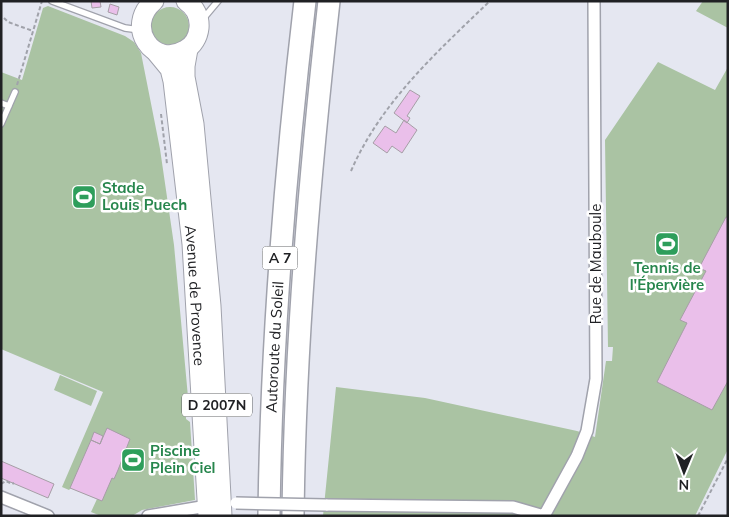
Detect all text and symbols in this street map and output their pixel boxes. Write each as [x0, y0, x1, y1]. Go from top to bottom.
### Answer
place label: Stade Louis Puech [102, 178, 187, 214]
sports icon: Stade Louis Puech [71, 184, 97, 210]
street label: Rue de Mauboule [586, 204, 605, 324]
street label: Avenue de Provence [181, 224, 209, 366]
sports icon: Tennis de l'Épervière [654, 231, 680, 257]
road number: A 7 [262, 247, 298, 270]
place label: Tennis de l'Épervière [630, 258, 704, 294]
street label: Autoroute du Soleil [262, 281, 288, 413]
road number: D 2007N [182, 394, 252, 416]
place label: Piscine Plein Ciel [150, 441, 216, 477]
sports icon: Piscine Plein Ciel [120, 447, 146, 473]
north arrow [659, 447, 709, 497]
text: N [678, 476, 689, 494]

